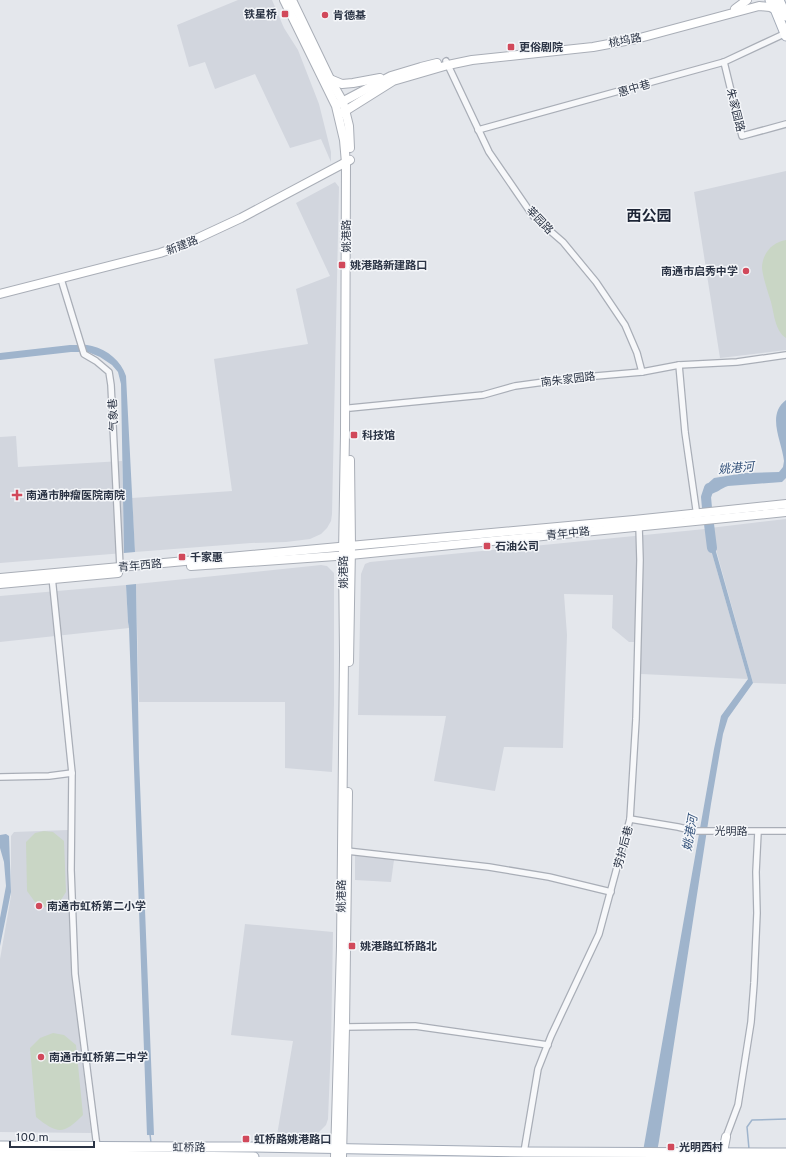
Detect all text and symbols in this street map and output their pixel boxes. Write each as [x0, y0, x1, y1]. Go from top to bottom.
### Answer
place label: 铁星桥 [244, 8, 277, 22]
marker: 铁星桥 [280, 9, 290, 19]
place label: 肯德基 [333, 9, 366, 23]
marker: 肯德基 [320, 10, 330, 20]
street label: 桃坞路 [608, 31, 643, 51]
place label: 更俗剧院 [519, 41, 563, 55]
marker: 更俗剧院 [506, 42, 516, 52]
street label: 惠中巷 [616, 78, 652, 100]
street label: 朱家园路 [723, 87, 747, 133]
street label: 莘园路 [523, 204, 556, 237]
district label: 西公园 [626, 208, 672, 227]
street label: 姚港路 [340, 220, 354, 253]
street label: 新建路 [164, 233, 200, 258]
place label: 姚港路新建路口 [350, 259, 427, 273]
marker: 姚港路新建路口 [337, 260, 347, 270]
place label: 南通市启秀中学 [661, 265, 738, 279]
marker: 南通市启秀中学 [741, 266, 751, 276]
street label: 南朱家园路 [540, 370, 596, 390]
street label: 气象巷 [106, 398, 122, 432]
place label: 科技馆 [362, 429, 395, 443]
marker: 科技馆 [349, 430, 359, 440]
water label: 姚港河 [717, 459, 757, 479]
marker: 南通市肿瘤医院南院 [11, 489, 23, 501]
place label: 南通市肿瘤医院南院 [26, 489, 125, 503]
street label: 青年中路 [545, 525, 591, 543]
place label: 石油公司 [495, 540, 539, 554]
marker: 石油公司 [482, 541, 492, 551]
place label: 千家惠 [190, 551, 223, 565]
marker: 千家惠 [177, 552, 187, 562]
street label: 姚港路 [337, 556, 351, 589]
street label: 青年西路 [118, 557, 163, 575]
water label: 姚港河 [680, 812, 702, 852]
street label: 劳护后巷 [612, 824, 636, 870]
street label: 光明路 [714, 825, 748, 839]
street label: 姚港路 [335, 879, 349, 913]
place label: 南通市虹桥第二小学 [47, 900, 146, 914]
marker: 南通市虹桥第二小学 [34, 901, 44, 911]
place label: 姚港路虹桥路北 [360, 940, 437, 954]
marker: 姚港路虹桥路北 [347, 941, 357, 951]
place label: 南通市虹桥第二中学 [49, 1051, 148, 1065]
marker: 南通市虹桥第二中学 [36, 1052, 46, 1062]
scale bar [10, 1123, 94, 1149]
text: 100 m [16, 1130, 49, 1146]
place label: 虹桥路姚港路口 [254, 1133, 331, 1147]
marker: 虹桥路姚港路口 [241, 1134, 251, 1144]
street label: 虹桥路 [173, 1141, 206, 1155]
place label: 光明西村 [679, 1141, 723, 1155]
marker: 光明西村 [666, 1142, 676, 1152]

